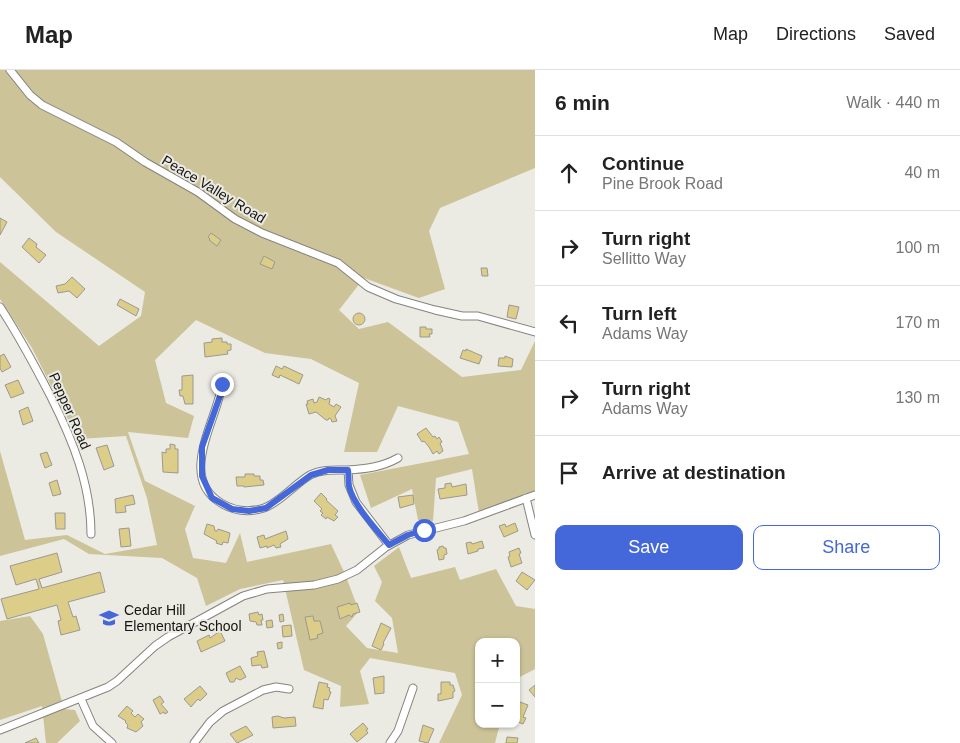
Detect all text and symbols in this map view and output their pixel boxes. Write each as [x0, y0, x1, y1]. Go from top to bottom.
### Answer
text: Map [25, 21, 73, 48]
text: Map [713, 24, 748, 44]
text: Directions [776, 24, 856, 44]
text: Saved [884, 24, 935, 44]
text: 6 min [555, 91, 610, 114]
text: Walk · 440 m [846, 94, 940, 111]
street label: Peace Valley Road [159, 152, 269, 226]
text: Continue [602, 153, 684, 174]
icon: ahead [555, 159, 583, 187]
text: 40 m [904, 164, 940, 181]
text: Pine Brook Road [602, 175, 723, 192]
text: Turn right [602, 228, 690, 249]
icon: right [555, 234, 583, 262]
text: 100 m [896, 239, 940, 256]
text: Sellitto Way [602, 250, 686, 267]
text: Turn left [602, 303, 677, 324]
icon: left [555, 309, 583, 337]
text: 170 m [896, 314, 940, 331]
text: Adams Way [602, 325, 688, 342]
street label: Pepper Road [46, 370, 94, 452]
route end [211, 373, 234, 396]
text: Turn right [602, 378, 690, 399]
icon: right [555, 384, 583, 412]
text: 130 m [896, 389, 940, 406]
text: Adams Way [602, 400, 688, 417]
icon: arrive [555, 459, 583, 487]
text: Arrive at destination [602, 462, 786, 483]
route start [413, 519, 436, 542]
button: Save [555, 525, 743, 570]
button: Share [753, 525, 940, 570]
place label: Cedar Hill Elementary School [124, 602, 242, 634]
school or university icon: Cedar Hill Elementary School [98, 607, 120, 629]
map controls [475, 638, 520, 728]
button: + [475, 638, 520, 683]
button: − [475, 683, 520, 728]

